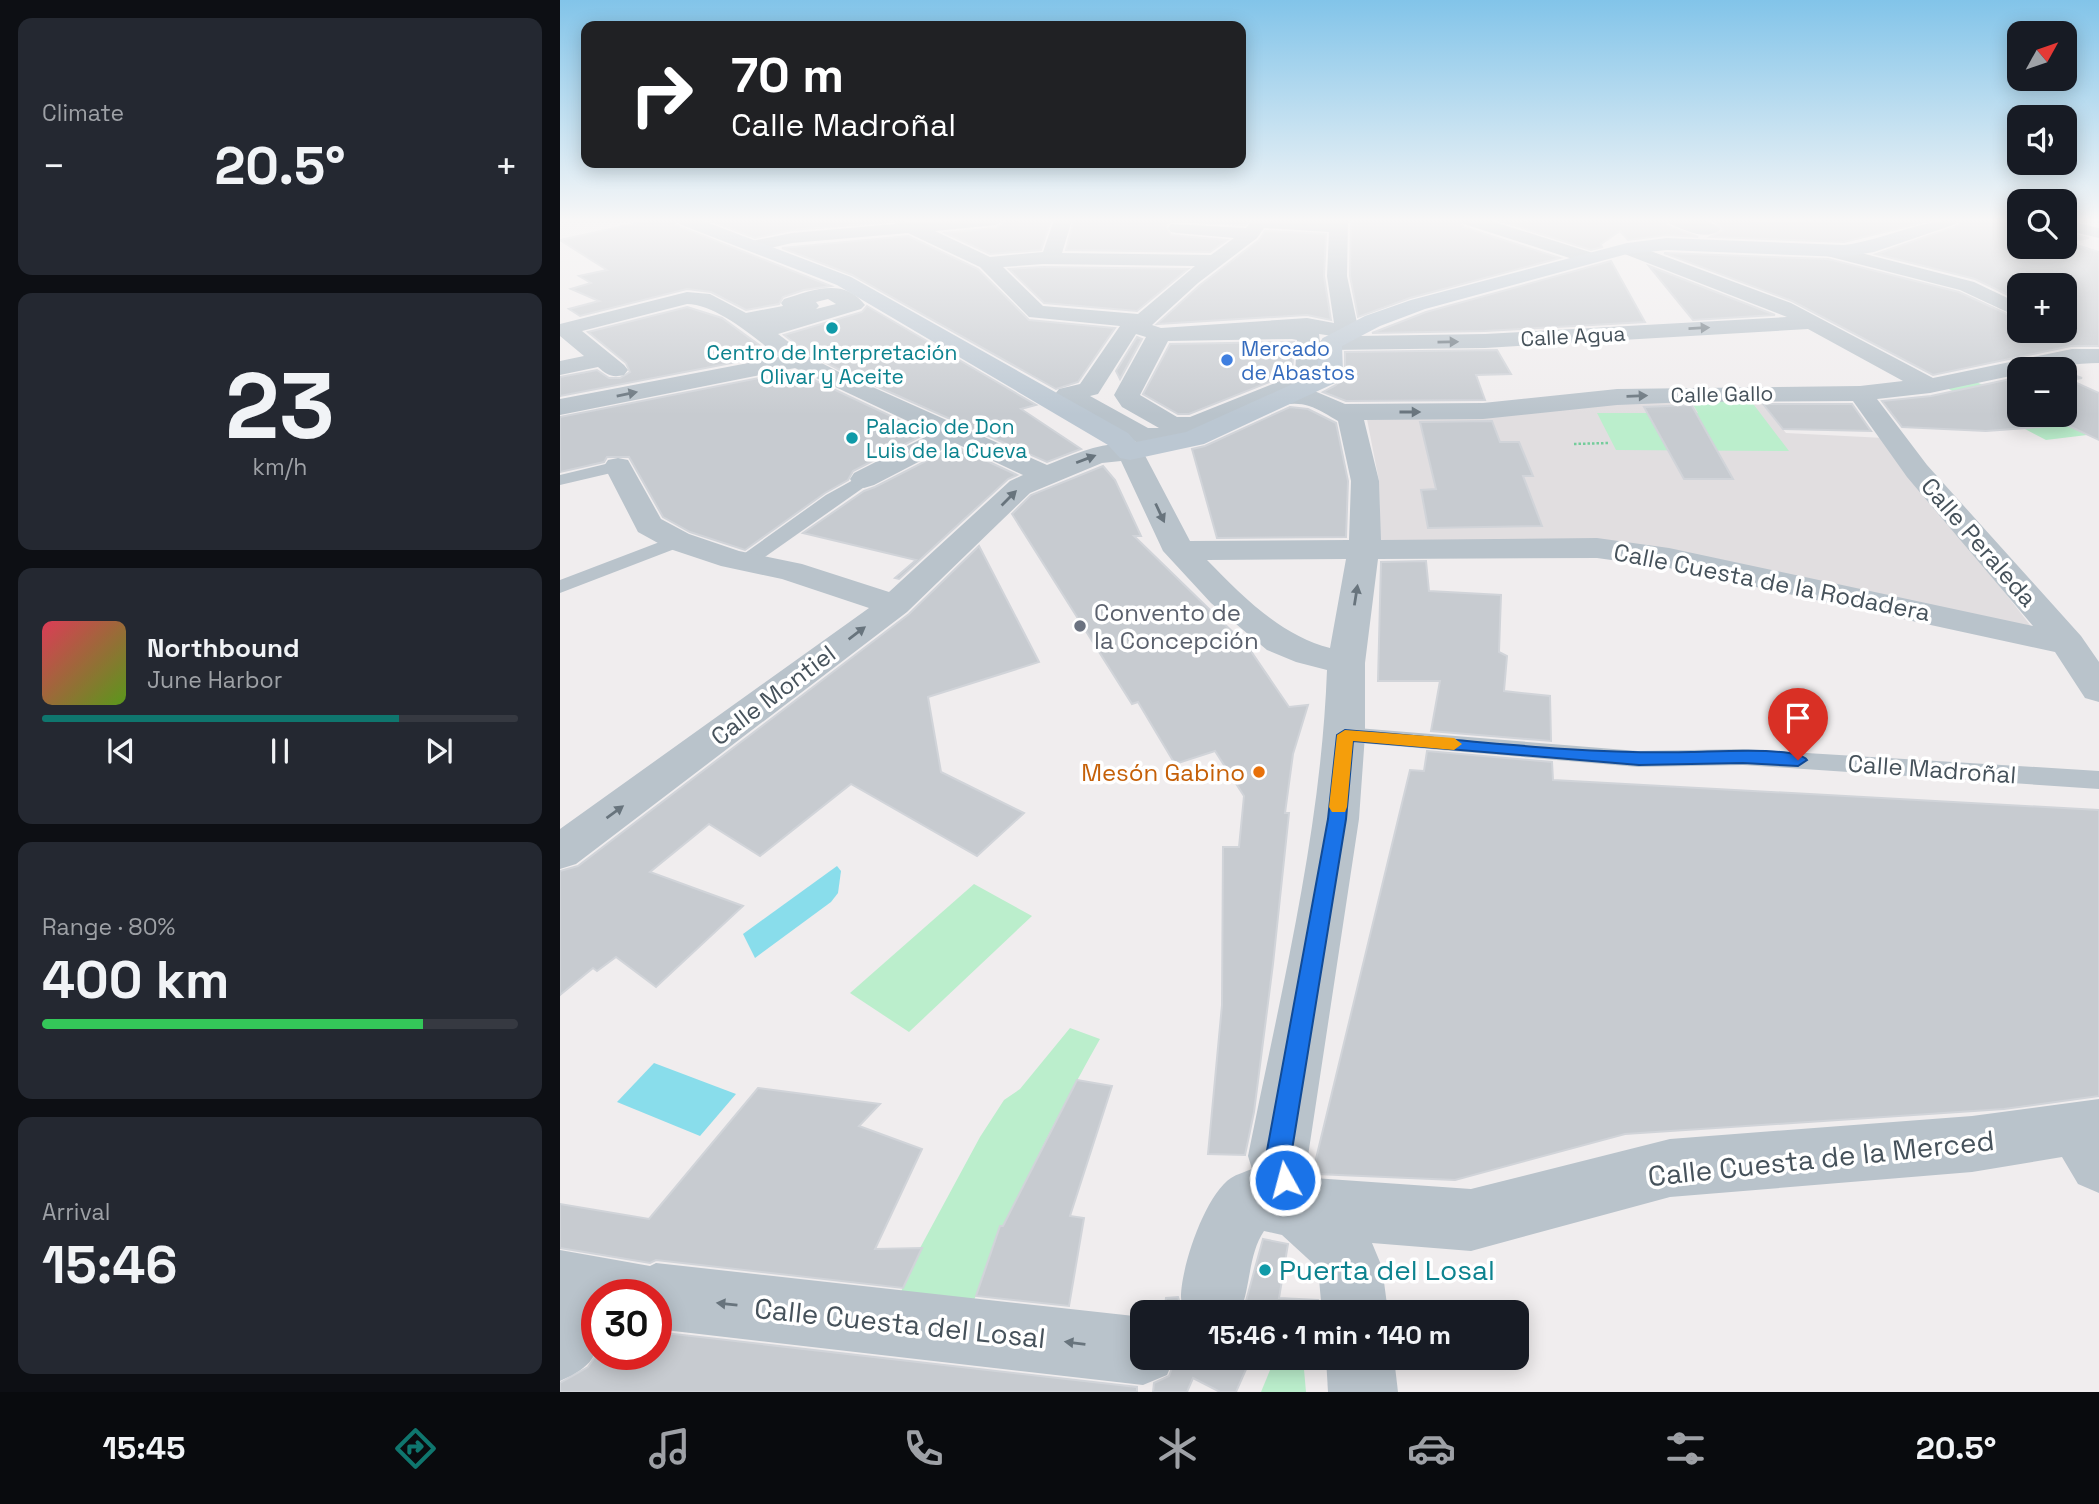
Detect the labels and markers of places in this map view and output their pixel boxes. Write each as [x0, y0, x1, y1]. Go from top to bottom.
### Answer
marker: Centro de Interpretación Olivar y Aceite [824, 320, 840, 336]
place label: Mercado de Abastos [1241, 335, 1355, 386]
place label: Centro de Interpretación Olivar y Aceite [707, 339, 957, 390]
marker: Mercado de Abastos [1219, 352, 1235, 368]
place label: Palacio de Don Luis de la Cueva [866, 413, 1027, 464]
marker: Palacio de Don Luis de la Cueva [844, 430, 860, 446]
place label: Convento de la Concepción [1094, 597, 1259, 656]
marker: Convento de la Concepción [1072, 618, 1088, 634]
pin [1768, 688, 1828, 760]
place label: Mesón Gabino [1081, 757, 1245, 788]
marker: Mesón Gabino [1251, 764, 1267, 780]
place label: Puerta del Losal [1279, 1252, 1495, 1288]
marker: Puerta del Losal [1257, 1262, 1273, 1278]

